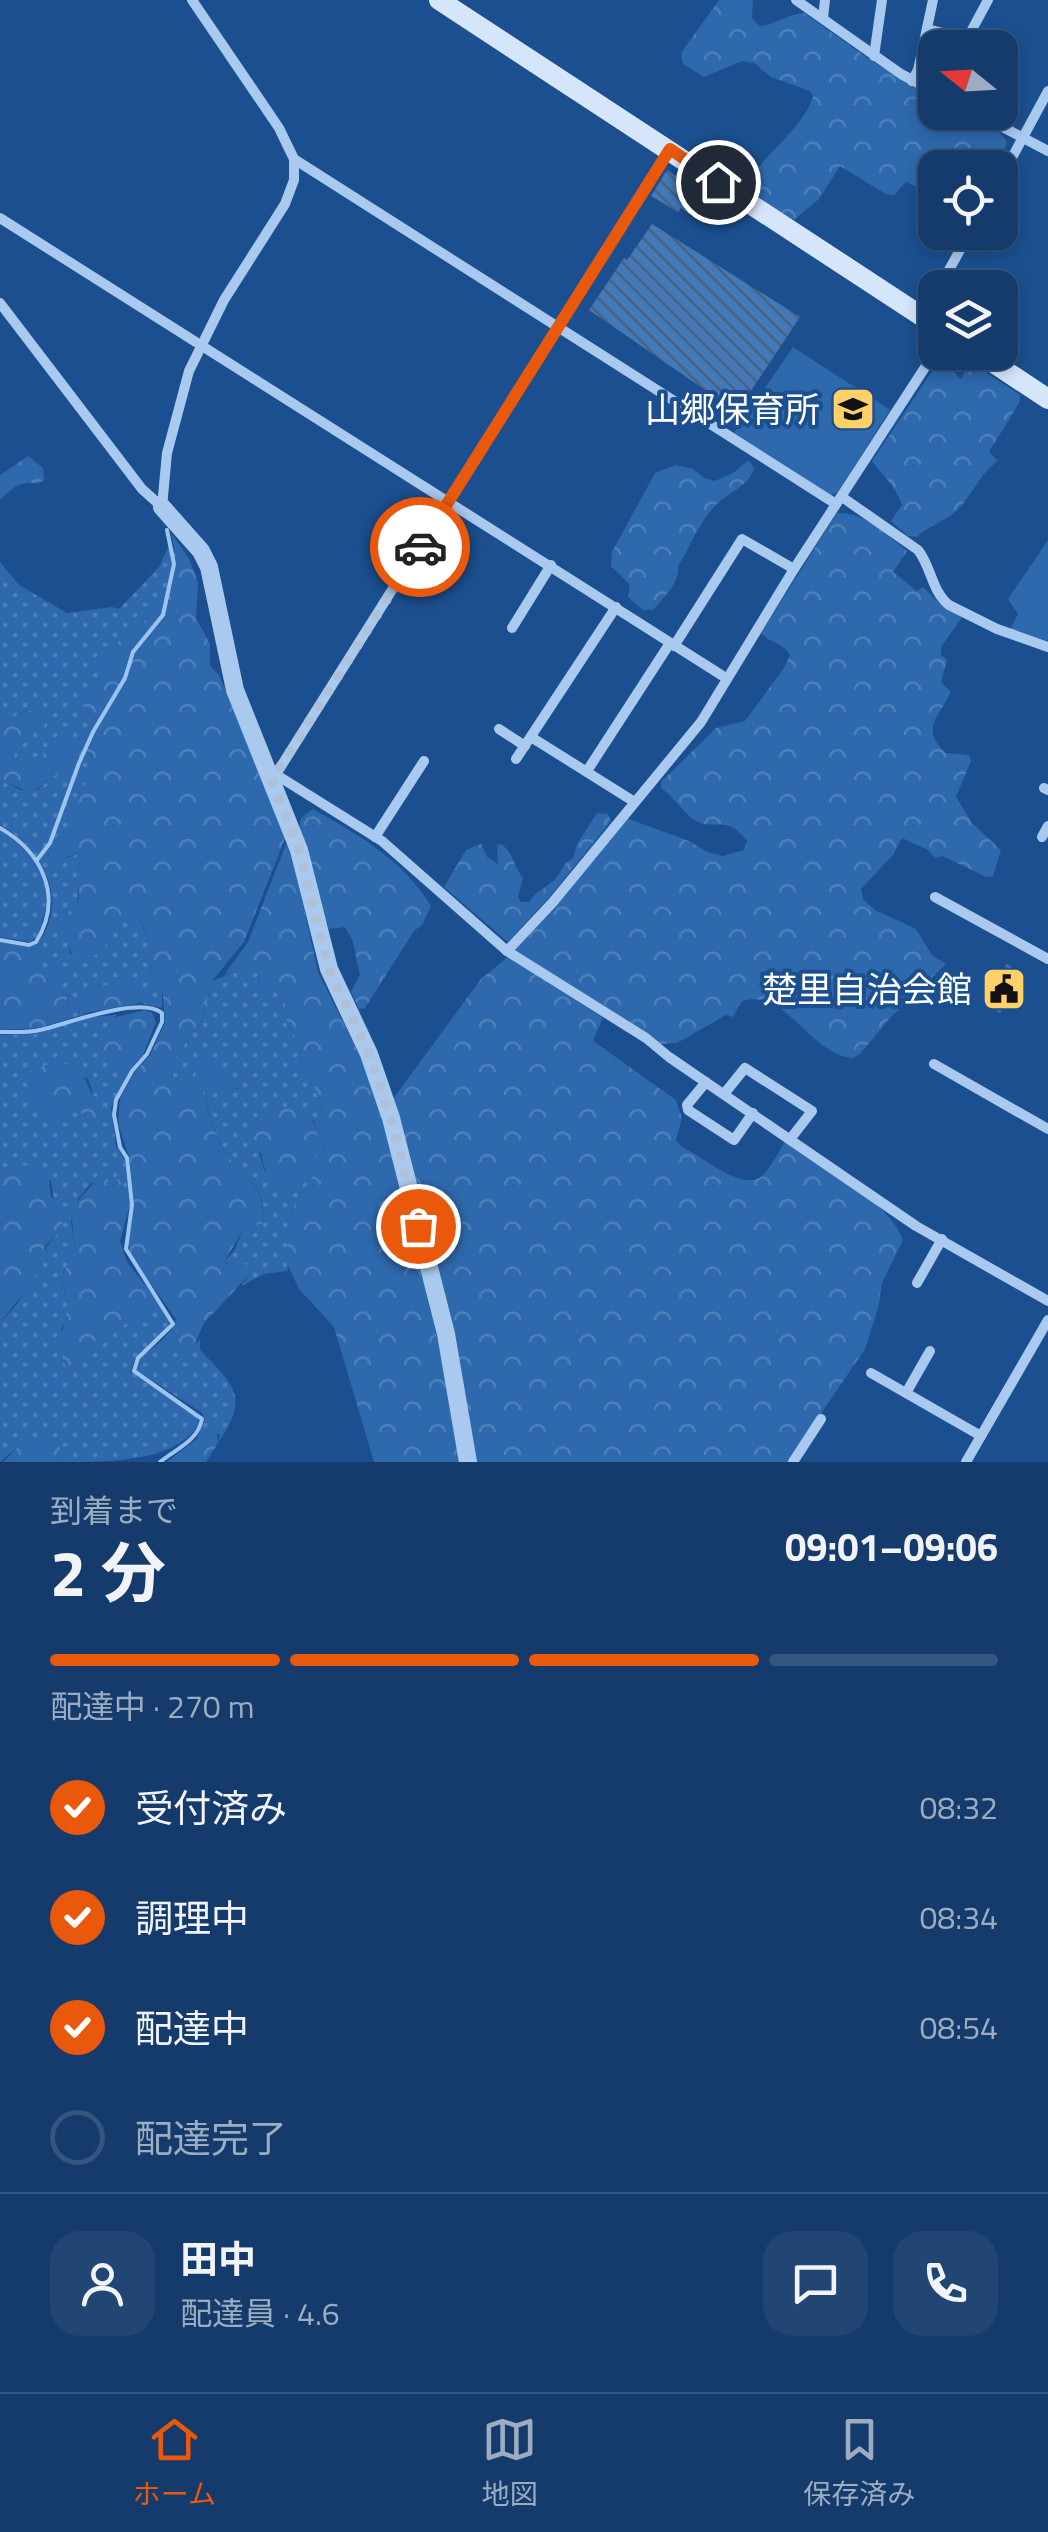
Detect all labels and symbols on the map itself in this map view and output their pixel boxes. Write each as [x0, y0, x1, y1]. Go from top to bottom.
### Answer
north arrow [918, 30, 1018, 130]
pin [676, 140, 761, 225]
place label: 山郷保育所 [645, 382, 820, 436]
school or university icon: 山郷保育所 [830, 386, 876, 432]
courier [370, 497, 470, 597]
place label: 楚里自治会館 [762, 962, 972, 1016]
public building icon: 楚里自治会館 [981, 966, 1027, 1012]
pin [376, 1184, 461, 1269]

